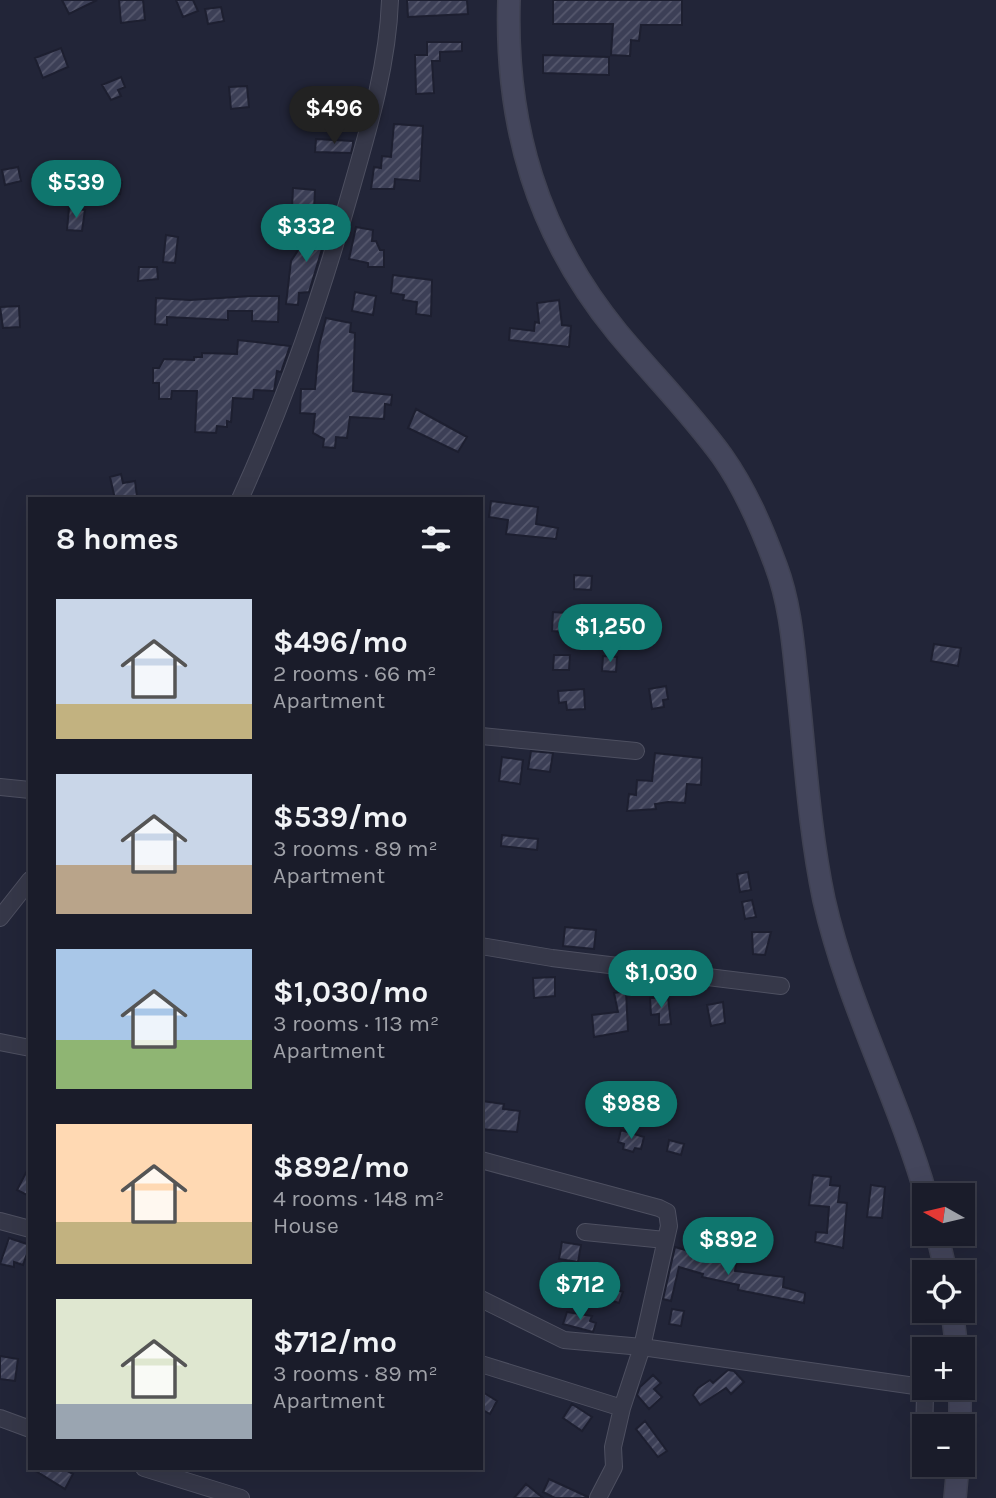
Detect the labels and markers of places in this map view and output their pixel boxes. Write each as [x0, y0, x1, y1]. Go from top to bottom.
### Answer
pin: $496 [293, 86, 375, 146]
pin: $539 [35, 160, 117, 220]
pin: $332 [265, 204, 347, 264]
pin: $1,250 [553, 604, 667, 664]
pin: $1,030 [604, 950, 718, 1010]
pin: $988 [590, 1082, 672, 1141]
pin: $892 [687, 1218, 769, 1277]
pin: $712 [539, 1262, 621, 1322]

